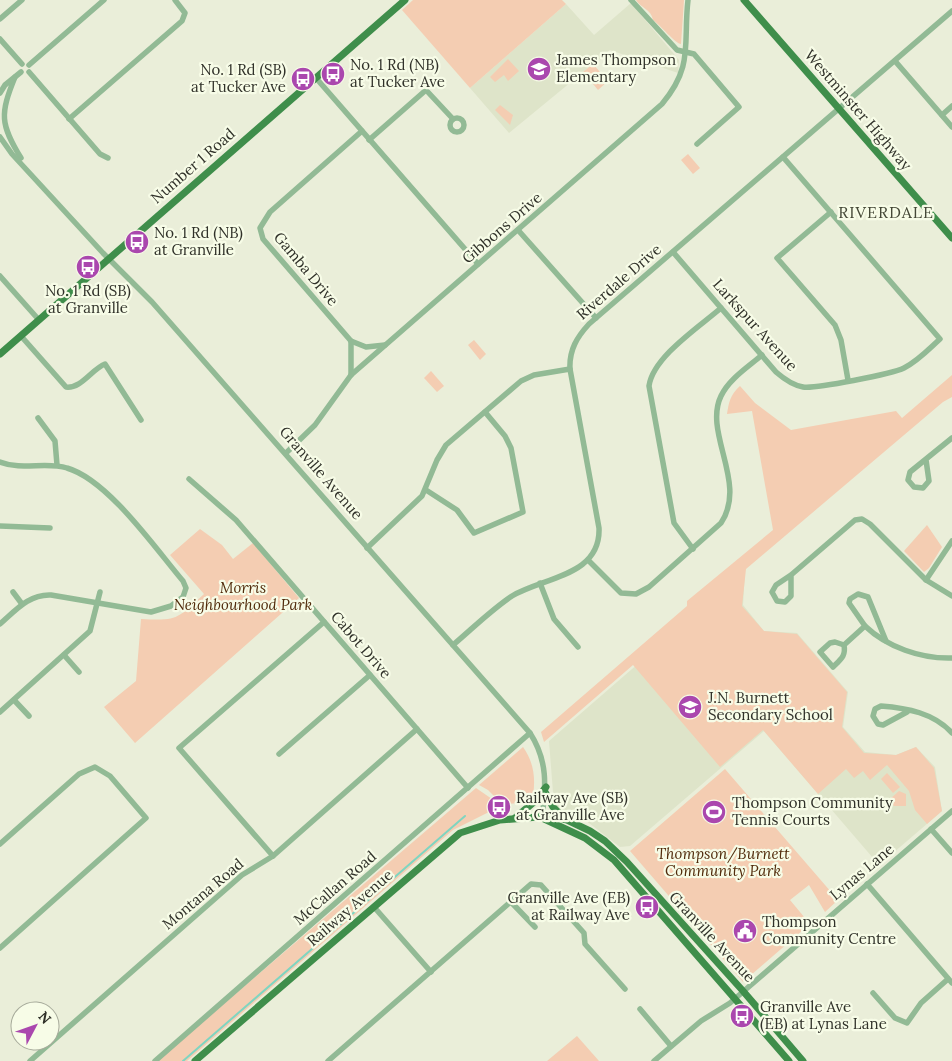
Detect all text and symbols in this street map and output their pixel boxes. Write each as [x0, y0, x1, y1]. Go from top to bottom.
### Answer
street label: Westminster Highway [801, 45, 916, 174]
place label: James Thompson Elementary [555, 50, 676, 86]
place label: No. 1 Rd (NB) at Tucker Ave [350, 55, 445, 91]
school or university icon: James Thompson Elementary [526, 56, 552, 82]
place label: No. 1 Rd (SB) at Tucker Ave [191, 60, 286, 96]
bus stop icon: No. 1 Rd (NB) at Tucker Ave [320, 61, 346, 87]
bus stop icon: No. 1 Rd (SB) at Tucker Ave [290, 66, 316, 92]
street label: Number 1 Road [147, 124, 239, 207]
street label: Gibbons Drive [458, 188, 545, 267]
district label: RIVERDALE [838, 202, 934, 222]
place label: No. 1 Rd (NB) at Granville [154, 223, 243, 259]
street label: Gamba Drive [270, 228, 343, 309]
bus stop icon: No. 1 Rd (NB) at Granville [124, 229, 150, 255]
street label: Riverdale Drive [572, 240, 665, 324]
bus stop icon: No. 1 Rd (SB) at Granville [75, 254, 101, 280]
street label: Larkspur Avenue [709, 275, 802, 375]
place label: No. 1 Rd (SB) at Granville [45, 281, 131, 317]
street label: Granville Avenue [276, 422, 367, 523]
park label: Morris Neighbourhood Park [174, 578, 313, 614]
street label: Cabot Drive [327, 607, 396, 682]
place label: J.N. Burnett Secondary School [707, 688, 833, 724]
school or university icon: J.N. Burnett Secondary School [677, 694, 703, 720]
place label: Railway Ave (SB) at Granville Ave [516, 788, 628, 824]
place label: Thompson Community Tennis Courts [732, 793, 893, 829]
bus stop icon: Railway Ave (SB) at Granville Ave [486, 794, 512, 820]
sports icon: Thompson Community Tennis Courts [701, 799, 727, 825]
street label: Lynas Lane [826, 839, 898, 904]
park label: Thompson/Burnett Community Park [656, 844, 790, 880]
street label: McCallan Road [289, 846, 380, 929]
street label: Montana Road [158, 854, 247, 933]
street label: Railway Avenue [303, 865, 397, 950]
street label: Granville Avenue [665, 887, 759, 986]
place label: Granville Ave (EB) at Railway Ave [507, 888, 630, 924]
bus stop icon: Granville Ave (EB) at Railway Ave [634, 894, 660, 920]
place label: Thompson Community Centre [762, 912, 896, 948]
public building icon: Thompson Community Centre [732, 918, 758, 944]
place label: Granville Ave (EB) at Lynas Lane [760, 997, 887, 1034]
north arrow [10, 1001, 60, 1051]
bus stop icon: Granville Ave (EB) at Lynas Lane [729, 1003, 755, 1029]
text: N [34, 1007, 55, 1028]

